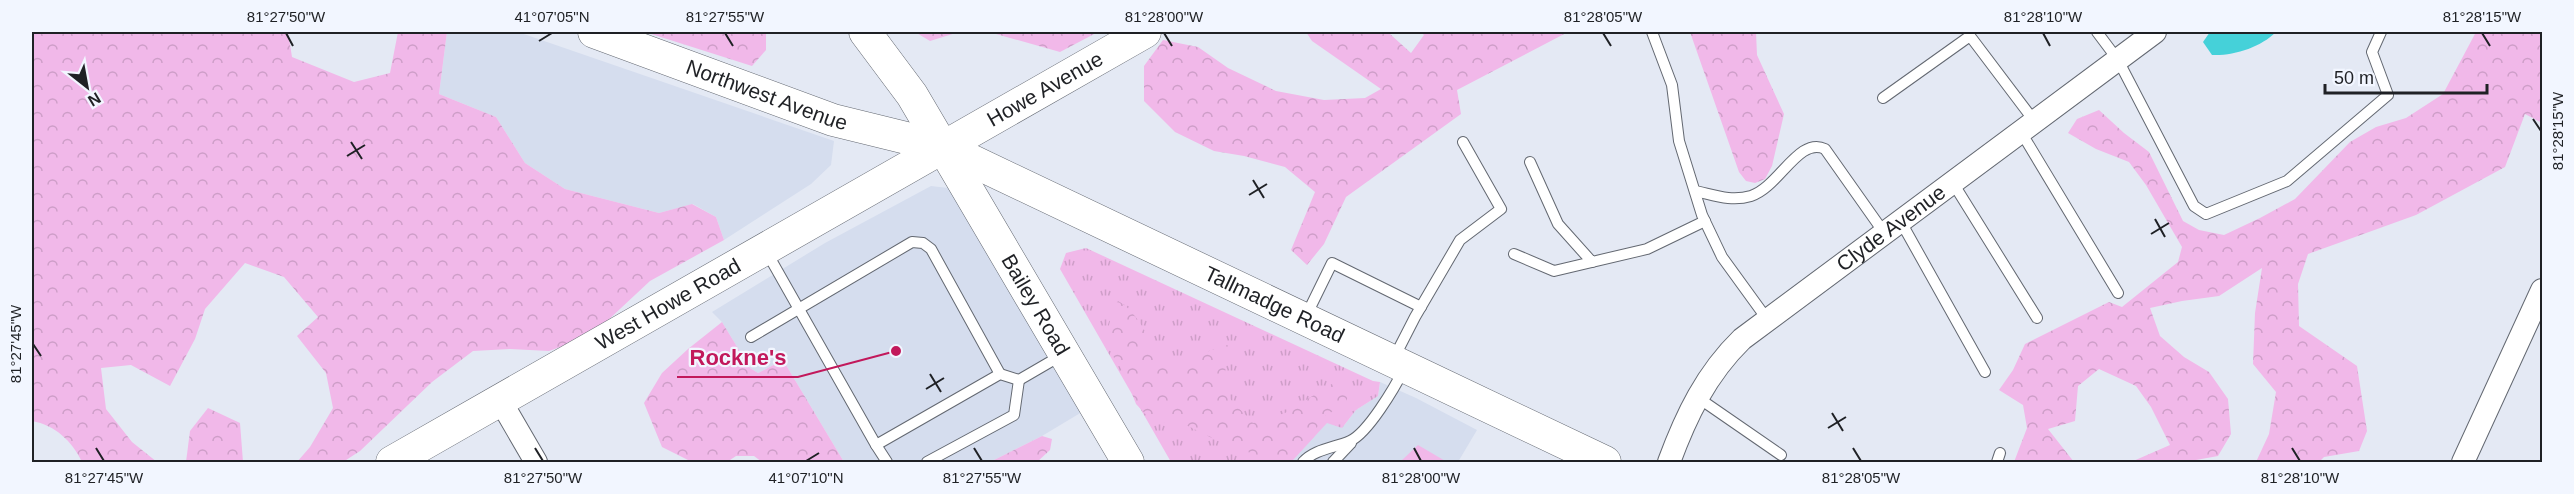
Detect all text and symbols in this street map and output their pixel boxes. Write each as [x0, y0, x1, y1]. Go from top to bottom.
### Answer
text: 81°27'50"W [247, 8, 326, 25]
text: 41°07'05"N [514, 8, 590, 25]
text: 81°27'55"W [686, 8, 765, 25]
text: 81°28'00"W [1125, 8, 1204, 25]
text: 81°28'05"W [1564, 8, 1643, 25]
text: 81°28'10"W [2004, 8, 2083, 25]
text: 81°28'15"W [2443, 8, 2522, 25]
street label: Howe Avenue [983, 47, 1107, 131]
street label: Northwest Avenue [683, 55, 850, 134]
north arrow [57, 57, 117, 117]
scale bar [2325, 57, 2487, 95]
text: 50 m [2334, 68, 2374, 88]
text: N [85, 89, 104, 110]
text: 81°28'15"W [2549, 91, 2566, 170]
street label: Clyde Avenue [1832, 180, 1949, 276]
street label: Bailey Road [997, 250, 1075, 359]
street label: West Howe Road [591, 253, 744, 354]
street label: Tallmadge Road [1201, 261, 1348, 347]
text: 81°27'45"W [7, 304, 24, 383]
callout: Rockne's [677, 337, 798, 377]
text: Rockne's [690, 345, 786, 370]
text: 81°27'45"W [65, 469, 144, 486]
text: 81°27'50"W [504, 469, 583, 486]
text: 41°07'10"N [768, 469, 844, 486]
text: 81°27'55"W [943, 469, 1022, 486]
text: 81°28'00"W [1382, 469, 1461, 486]
text: 81°28'05"W [1822, 469, 1901, 486]
text: 81°28'10"W [2261, 469, 2340, 486]

